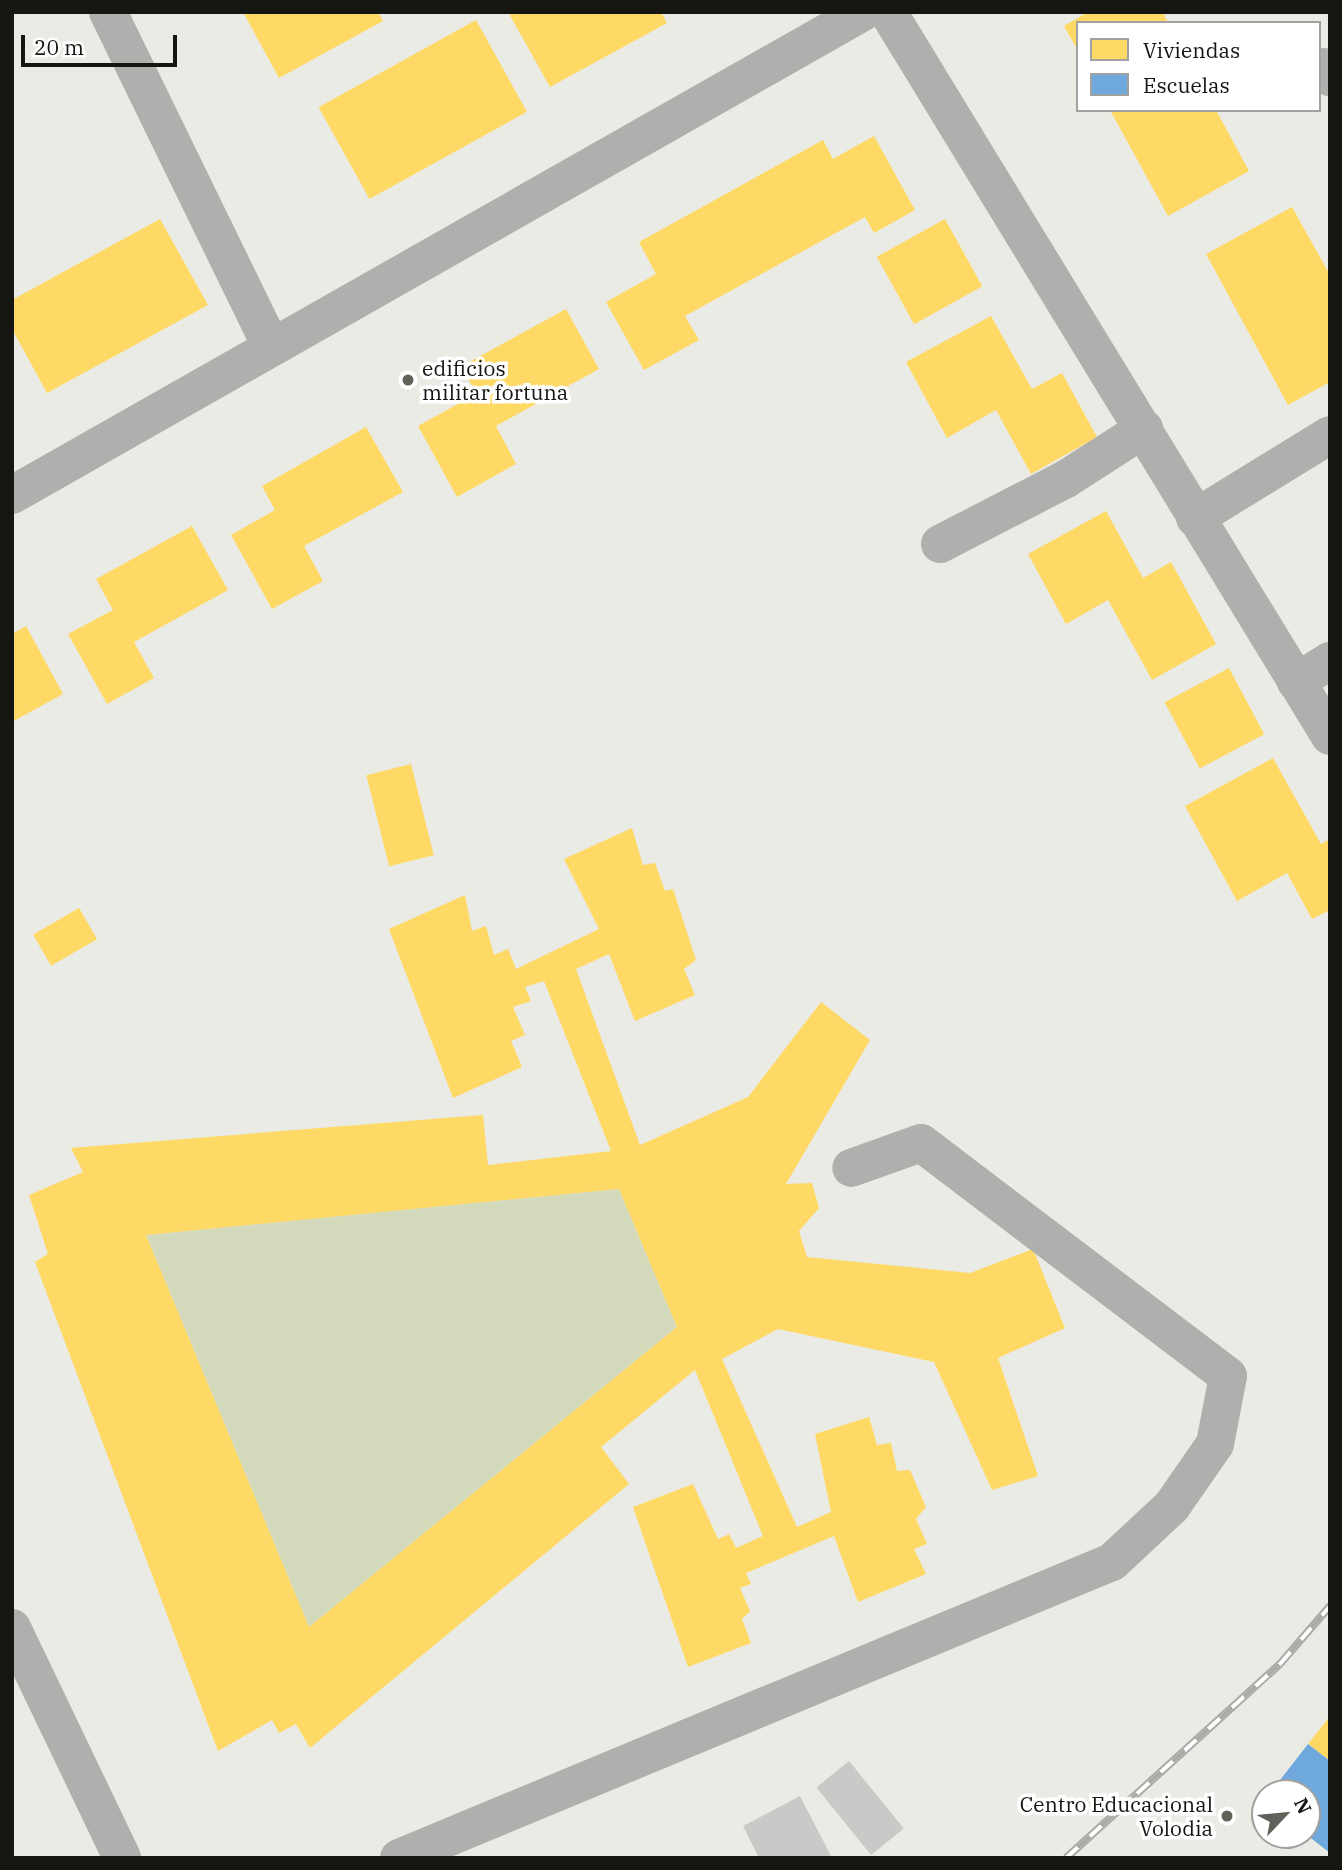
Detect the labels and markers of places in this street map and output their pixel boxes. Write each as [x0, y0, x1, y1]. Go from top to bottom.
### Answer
place label: edificios militar fortuna [422, 355, 568, 405]
marker: edificios militar fortuna [400, 372, 416, 388]
place label: Centro Educacional Volodia [1020, 1791, 1213, 1841]
marker: Centro Educacional Volodia [1219, 1808, 1235, 1824]

